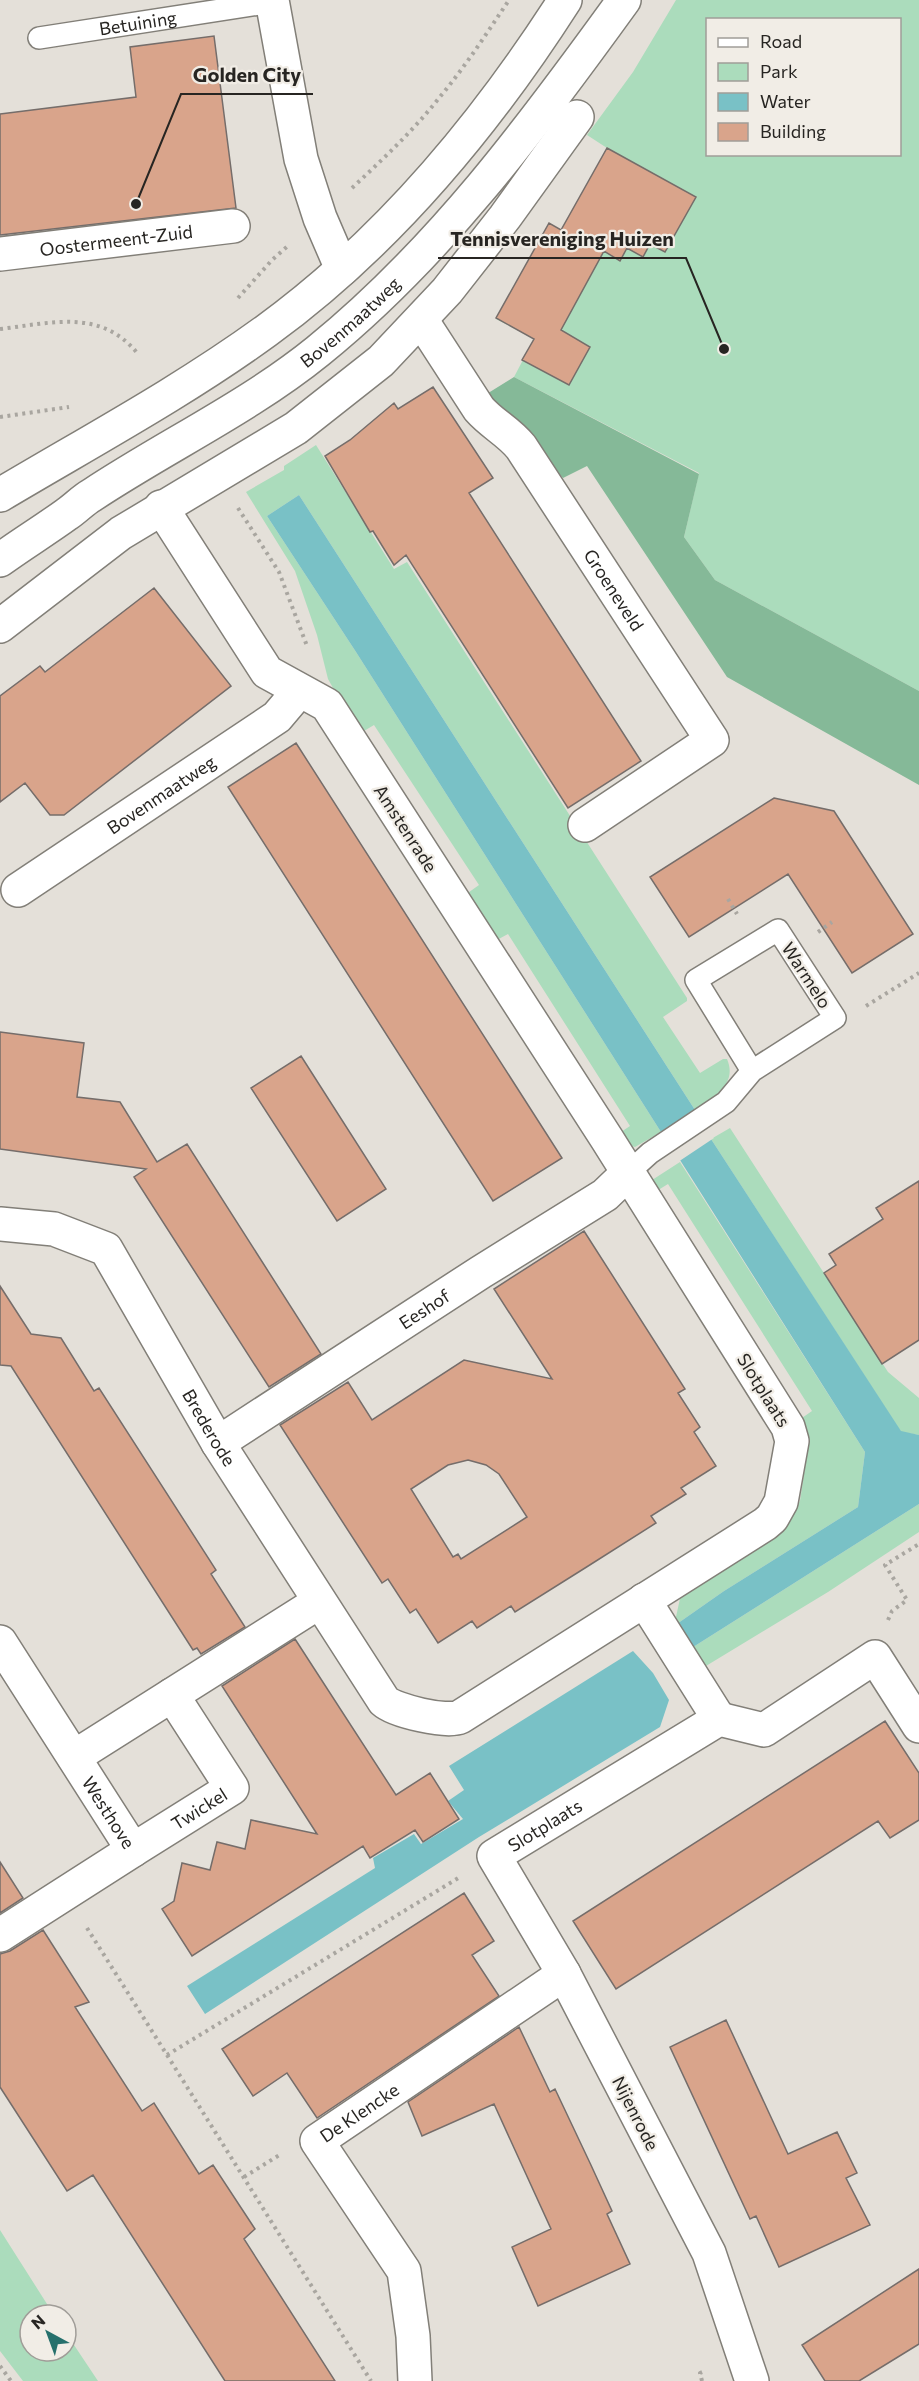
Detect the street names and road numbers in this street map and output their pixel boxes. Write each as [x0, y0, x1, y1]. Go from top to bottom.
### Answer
street label: Betuining [98, 6, 178, 40]
street label: Oostermeent-Zuid [38, 220, 194, 260]
street label: Bovenmaatweg [296, 272, 405, 372]
street label: Groeneveld [579, 545, 649, 635]
street label: Bovenmaatweg [102, 750, 220, 839]
street label: Amstenrade [370, 780, 442, 876]
street label: Warmelo [777, 938, 837, 1012]
street label: Eeshof [395, 1284, 455, 1334]
street label: Slotplaats [733, 1349, 795, 1431]
street label: Brederode [178, 1385, 241, 1470]
street label: Westhove [78, 1772, 140, 1852]
street label: Twickel [167, 1783, 231, 1834]
street label: Slotplaats [504, 1794, 586, 1856]
street label: Nijenrode [608, 2072, 664, 2154]
street label: De Klencke [316, 2078, 403, 2147]

